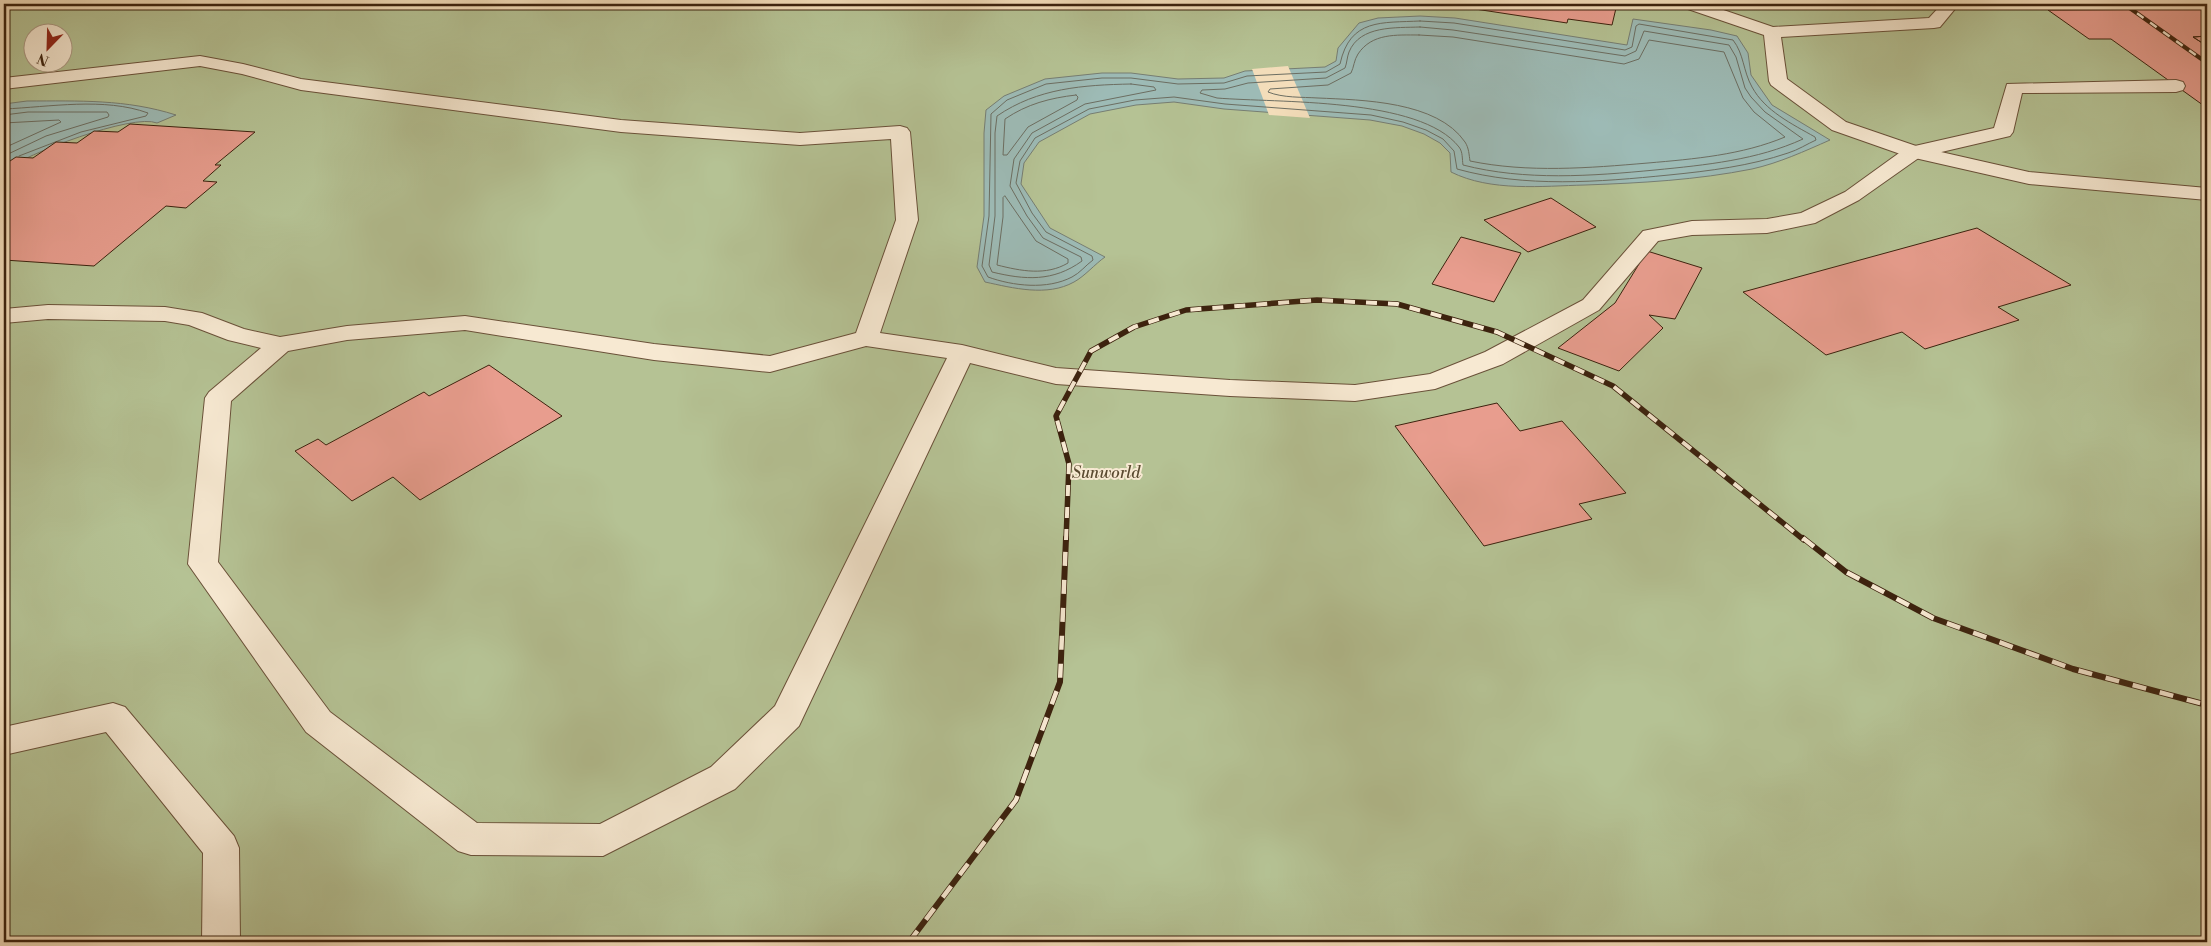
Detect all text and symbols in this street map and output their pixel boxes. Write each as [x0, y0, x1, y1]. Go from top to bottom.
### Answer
north arrow [22, 22, 72, 72]
text: N [35, 49, 52, 69]
park label: Sunworld [1072, 463, 1141, 483]

